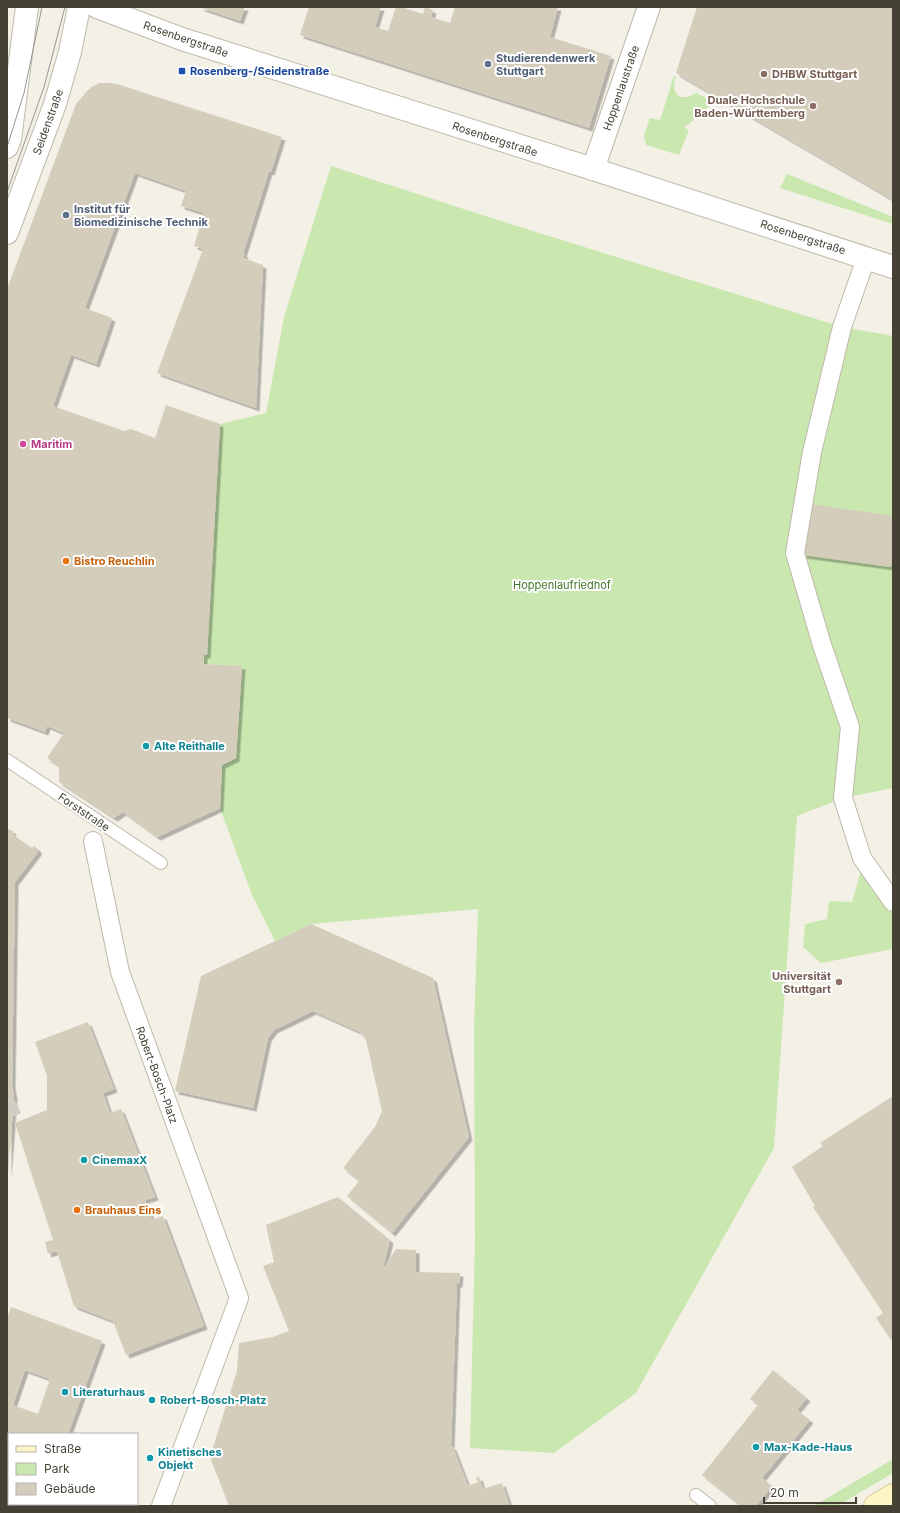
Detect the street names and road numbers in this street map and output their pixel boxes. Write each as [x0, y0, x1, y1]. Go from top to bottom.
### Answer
street label: Rosenbergstraße [142, 18, 230, 60]
street label: Hoppenlaustraße [600, 43, 642, 133]
street label: Seidenstraße [30, 87, 66, 157]
street label: Rosenbergstraße [451, 119, 539, 159]
street label: Rosenbergstraße [759, 217, 847, 257]
street label: Forststraße [56, 790, 112, 834]
street label: Robert-Bosch-Platz [133, 1024, 181, 1126]

